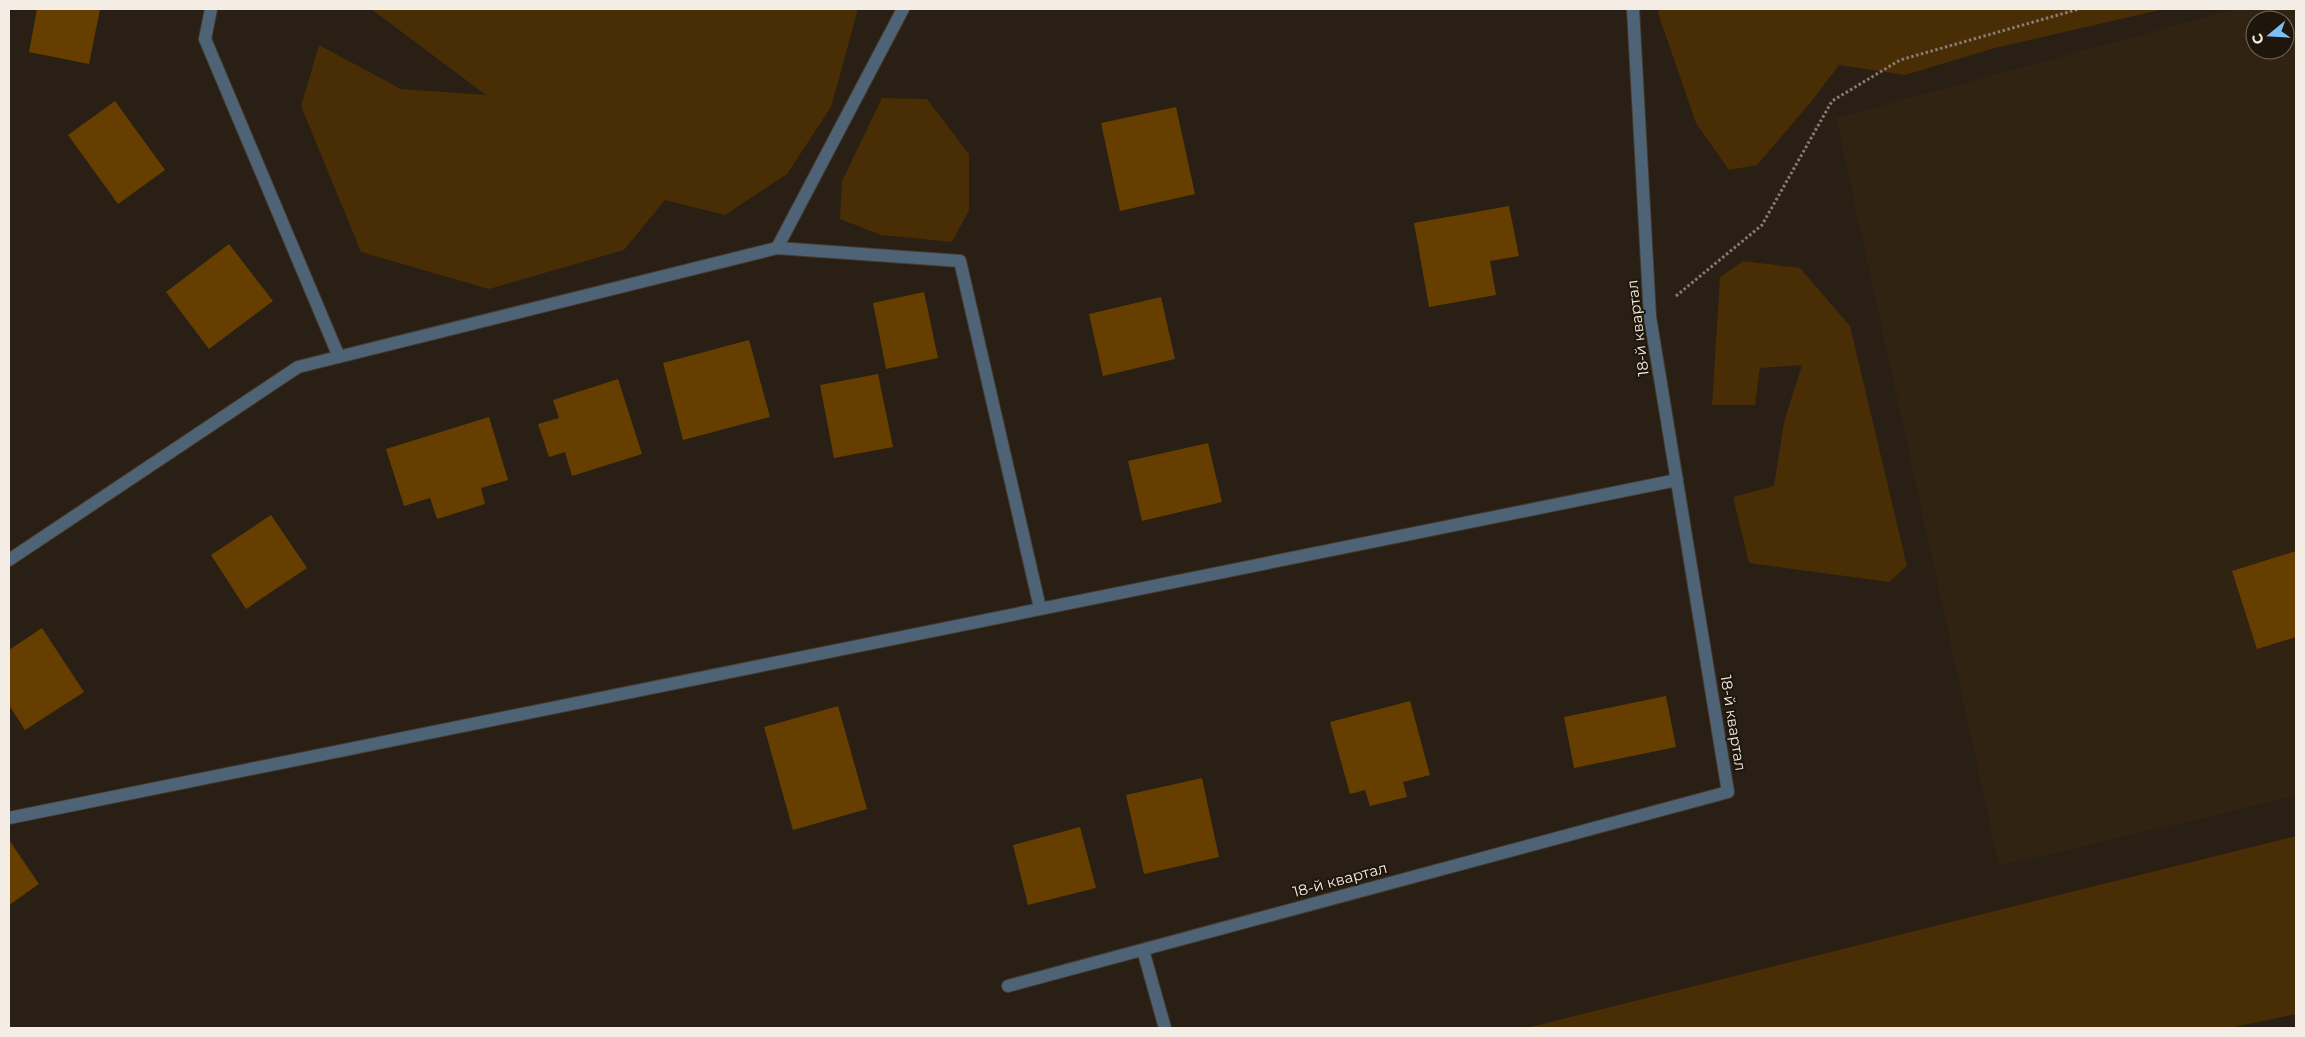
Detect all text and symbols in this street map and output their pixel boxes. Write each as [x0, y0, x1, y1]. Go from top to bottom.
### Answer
north arrow [2245, 10, 2295, 60]
text: С [2248, 31, 2268, 47]
street label: 18-й квартал [1622, 279, 1653, 377]
street label: 18-й квартал [1717, 674, 1750, 772]
street label: 18-й квартал [1291, 858, 1389, 901]

